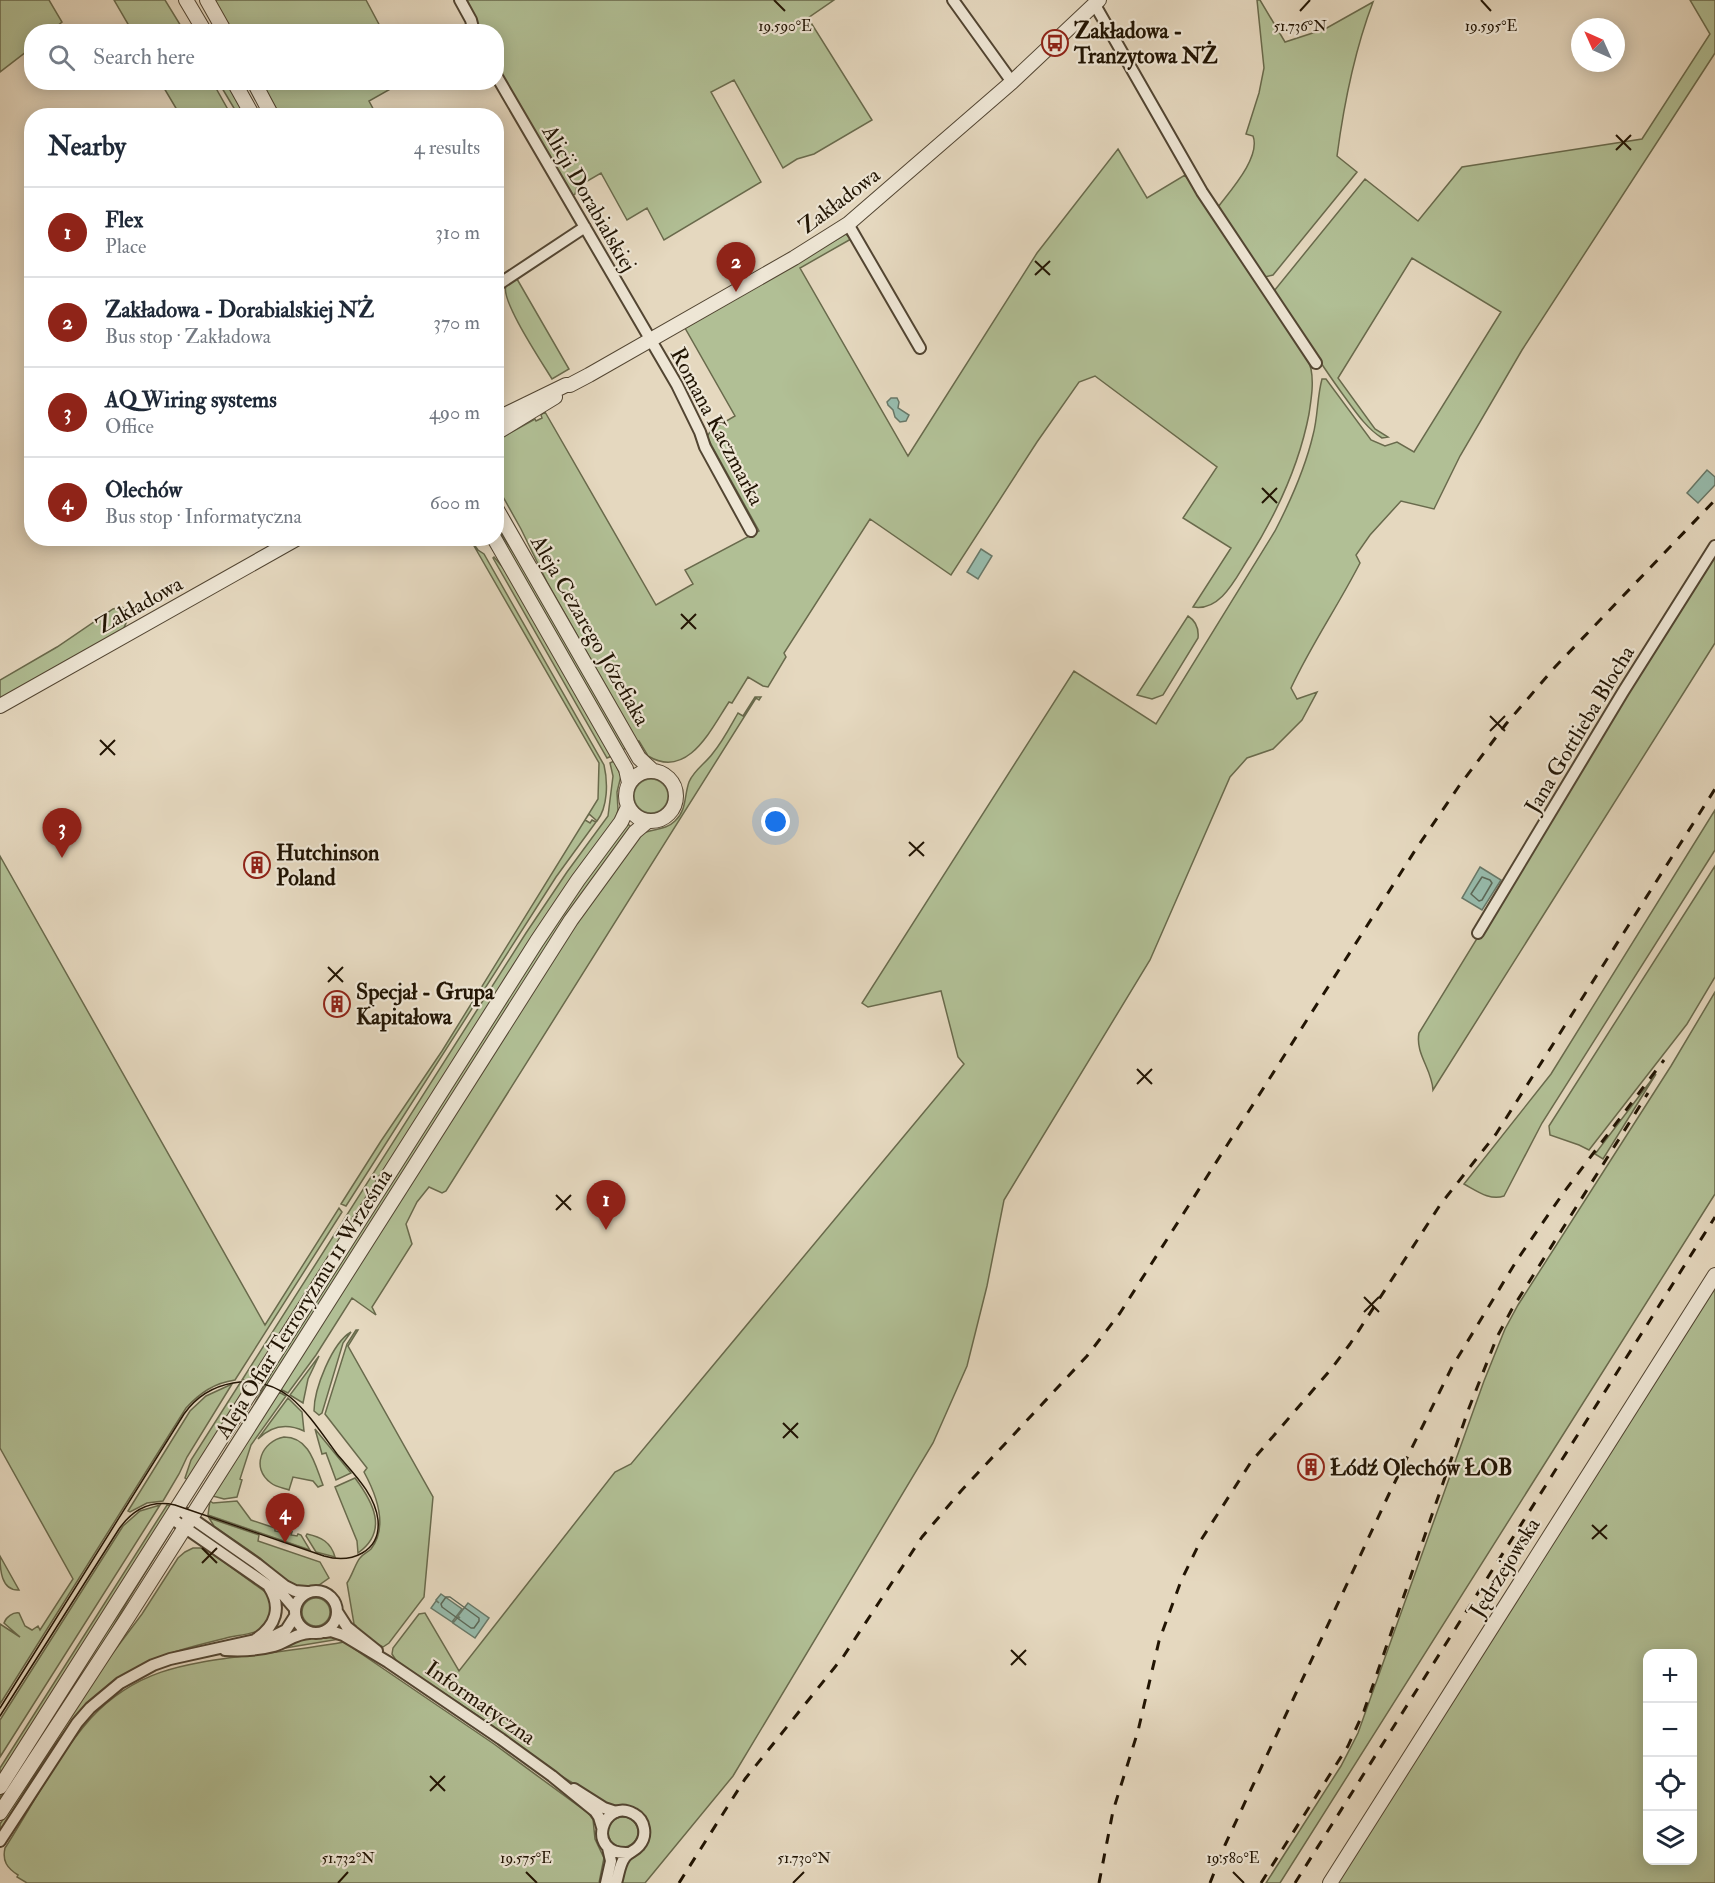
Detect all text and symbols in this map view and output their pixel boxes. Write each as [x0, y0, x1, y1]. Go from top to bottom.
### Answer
text: 19.590°E [758, 17, 812, 36]
place label: Zakładowa - Tranzytowa NŻ [1073, 17, 1218, 71]
text: 51.736°N [1273, 17, 1327, 36]
text: 19.595°E [1465, 17, 1517, 36]
north arrow [1571, 18, 1625, 72]
search box [24, 24, 504, 90]
bus stop icon: Zakładowa - Tranzytowa NŻ [1040, 28, 1070, 58]
icon: search [45, 41, 78, 74]
text: Search here [93, 43, 195, 71]
street label: Alicji Dorabialskiej [535, 119, 643, 277]
text: Nearby [48, 131, 126, 163]
text: 4 results [414, 135, 480, 160]
street label: Zakładowa [793, 161, 887, 240]
text: Flex [105, 206, 143, 234]
text: 1 [64, 220, 71, 245]
text: 310 m [435, 220, 480, 245]
text: Place [105, 234, 146, 259]
pin: 2 [716, 242, 756, 292]
text: Zakładowa - Dorabialskiej NŻ [105, 296, 374, 324]
text: 2 [62, 310, 73, 335]
text: 370 m [433, 310, 480, 335]
text: Bus stop · Zakładowa [105, 324, 271, 349]
street label: Romana Kaczmarka [664, 343, 771, 511]
text: AQ Wiring systems [105, 386, 277, 414]
text: 3 [64, 400, 71, 425]
text: 490 m [429, 400, 480, 425]
text: Office [105, 414, 154, 439]
text: Olechów [105, 476, 182, 504]
text: 4 [62, 490, 73, 515]
text: 600 m [430, 490, 480, 515]
text: Bus stop · Informatyczna [105, 504, 302, 529]
street label: Aleja Cezarego Józefiaka [524, 529, 657, 732]
street label: Zakładowa [91, 569, 188, 640]
street label: Jana Gottlieba Blocha [1518, 640, 1641, 819]
your location [761, 807, 790, 836]
pin: 3 [42, 808, 82, 858]
place label: Hutchinson Poland [276, 839, 380, 892]
building icon: Hutchinson Poland [242, 850, 272, 880]
place label: Specjał - Grupa Kapitałowa [356, 978, 495, 1032]
building icon: Specjał - Grupa Kapitałowa [322, 989, 352, 1019]
street label: Aleja Ofiar Terroryzmu 11 Września [208, 1163, 399, 1445]
pin: 1 [586, 1180, 626, 1230]
building icon: Łódź Olechów ŁOB [1296, 1452, 1326, 1482]
place label: Łódź Olechów ŁOB [1330, 1454, 1512, 1482]
pin: 4 [266, 1494, 304, 1543]
street label: Jędrzejowska [1463, 1512, 1547, 1624]
map controls [1643, 1649, 1697, 1865]
button: + [1643, 1649, 1697, 1703]
street label: Informatyczna [420, 1654, 542, 1752]
button: − [1643, 1703, 1697, 1757]
button: locate [1643, 1757, 1697, 1811]
button: layers [1643, 1811, 1697, 1865]
text: 51.732°N [321, 1849, 375, 1868]
text: 19.575°E [500, 1849, 552, 1868]
text: 51.730°N [777, 1849, 831, 1868]
text: 19.580°E [1206, 1849, 1260, 1868]

